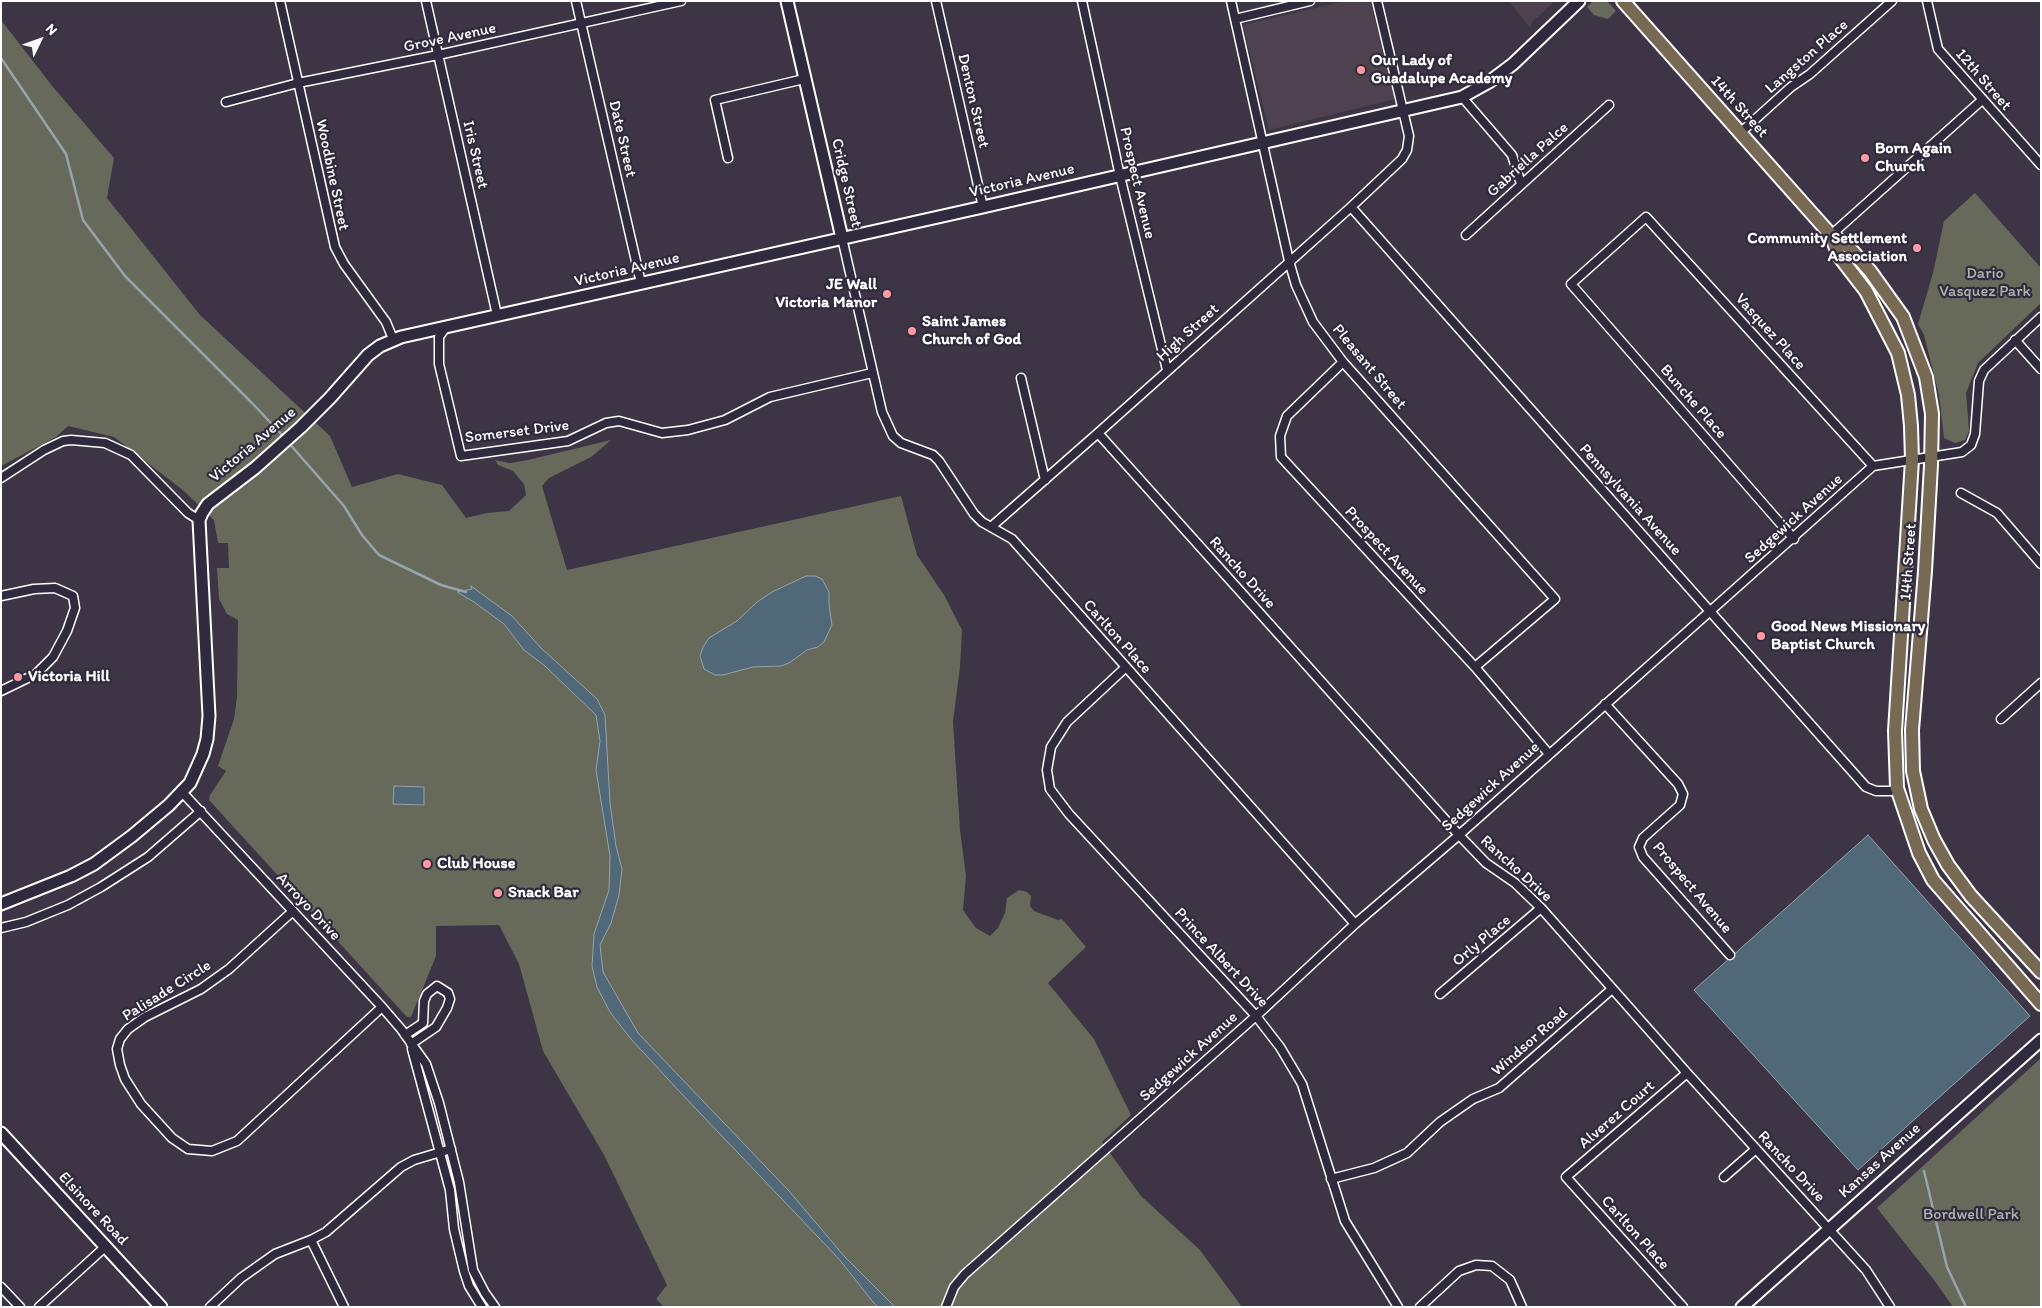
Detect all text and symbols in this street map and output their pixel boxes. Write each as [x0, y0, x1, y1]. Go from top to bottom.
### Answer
north arrow [15, 15, 65, 65]
street label: Langston Place [1761, 16, 1853, 98]
street label: Grove Avenue [402, 19, 498, 57]
text: N [42, 20, 61, 39]
street label: 12th Street [1951, 45, 2015, 115]
place label: Our Lady of Guadalupe Academy [1371, 51, 1512, 89]
street label: Denton Street [953, 52, 993, 150]
marker: Our Lady of Guadalupe Academy [1355, 64, 1367, 76]
street label: 14th Street [1706, 72, 1772, 142]
street label: Date Street [604, 99, 640, 179]
street label: Woodbine Street [311, 118, 353, 232]
street label: Gabriella Palce [1483, 118, 1573, 202]
street label: Iris Street [458, 119, 492, 191]
street label: Prospect Avenue [1115, 125, 1159, 241]
street label: Cridge Street [826, 137, 866, 229]
place label: Born Again Church [1875, 139, 1951, 177]
marker: Born Again Church [1859, 152, 1871, 164]
street label: Victoria Avenue [967, 160, 1077, 202]
place label: Community Settlement Association [1747, 229, 1907, 267]
marker: Community Settlement Association [1911, 242, 1923, 254]
street label: Victoria Avenue [572, 249, 682, 291]
park label: Dario Vasquez Park [1939, 264, 2031, 302]
place label: JE Wall Victoria Manor [775, 275, 877, 313]
marker: JE Wall Victoria Manor [881, 288, 893, 300]
street label: Vasquez Place [1730, 290, 1810, 374]
street label: High Street [1153, 300, 1223, 366]
place label: Saint James Church of God [922, 312, 1021, 350]
street label: Pleasant Street [1328, 320, 1410, 414]
marker: Saint James Church of God [906, 325, 918, 337]
street label: Bunche Place [1656, 361, 1730, 443]
street label: Victoria Avenue [206, 403, 300, 487]
street label: Somerset Drive [464, 416, 570, 448]
street label: Pennsylvania Avenue [1575, 440, 1685, 560]
street label: Sedgewick Avenue [1741, 470, 1847, 568]
street label: Prospect Avenue [1340, 503, 1432, 599]
street label: 14th Street [1897, 523, 1921, 601]
street label: Rancho Drive [1205, 533, 1279, 613]
street label: Carlton Place [1079, 596, 1155, 678]
place label: Good News Missionary Baptist Church [1771, 617, 1925, 655]
marker: Good News Missionary Baptist Church [1755, 630, 1767, 642]
place label: Victoria Hill [28, 667, 110, 687]
marker: Victoria Hill [12, 671, 24, 683]
street label: Sedgewick Avenue [1438, 738, 1544, 836]
street label: Rancho Drive [1476, 832, 1556, 906]
street label: Prospect Avenue [1648, 838, 1736, 938]
place label: Club House [437, 854, 515, 874]
marker: Club House [421, 858, 433, 870]
street label: Arroyo Drive [272, 869, 344, 945]
place label: Snack Bar [508, 883, 579, 903]
marker: Snack Bar [492, 887, 504, 899]
street label: Prince Albert Drive [1170, 904, 1272, 1012]
street label: Orly Place [1449, 911, 1515, 971]
street label: Palisade Circle [119, 956, 215, 1026]
street label: Windsor Road [1488, 1004, 1572, 1080]
street label: Sedgewick Avenue [1136, 1008, 1242, 1106]
street label: Alverez Court [1575, 1077, 1659, 1153]
street label: Kansas Avenue [1835, 1119, 1925, 1203]
street label: Rancho Drive [1753, 1127, 1829, 1207]
street label: Elsinore Road [54, 1168, 132, 1250]
street label: Carlton Place [1597, 1192, 1673, 1274]
park label: Bordwell Park [1923, 1205, 2019, 1225]

